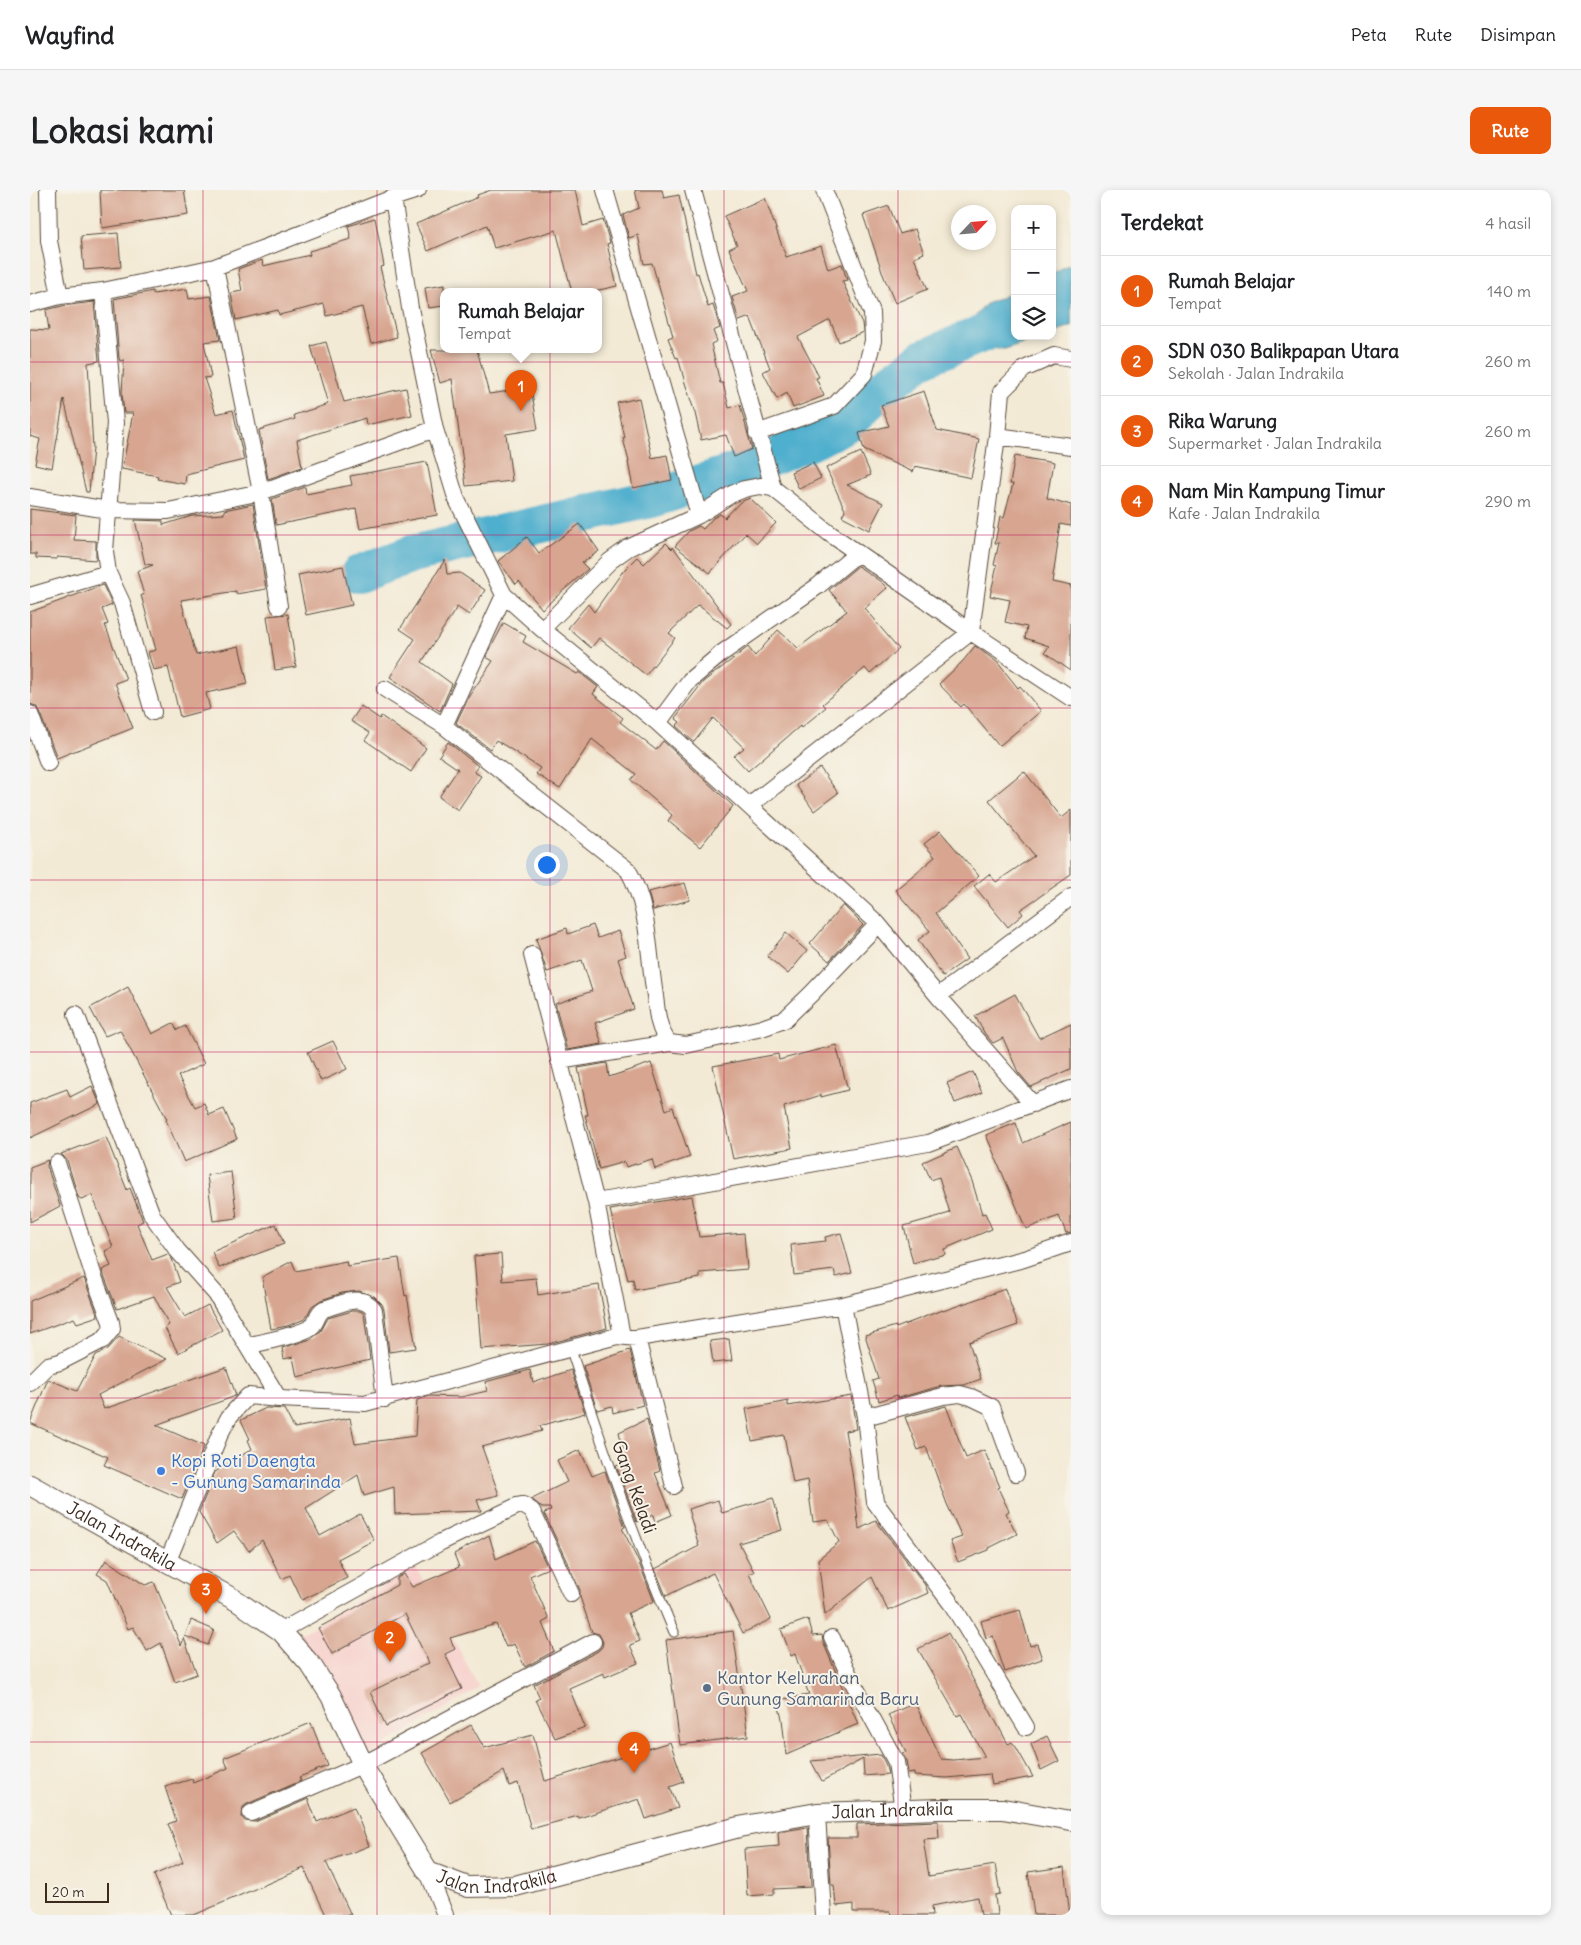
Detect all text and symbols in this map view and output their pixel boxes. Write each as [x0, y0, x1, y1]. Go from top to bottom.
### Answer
text: Wayfind [25, 20, 114, 50]
text: Peta [1351, 23, 1387, 46]
text: Rute [1415, 23, 1452, 46]
text: Disimpan [1480, 23, 1556, 46]
button: Rute [1470, 107, 1551, 154]
text: Lokasi kami [30, 108, 214, 152]
north arrow [951, 205, 996, 250]
map controls [1011, 205, 1056, 340]
button: + [1011, 205, 1056, 250]
text: Terdekat [1121, 209, 1203, 236]
text: 4 hasil [1485, 213, 1531, 233]
button: − [1011, 250, 1056, 295]
text: Rumah Belajar [1168, 269, 1295, 293]
text: 1 [1134, 281, 1140, 301]
text: 140 m [1487, 281, 1531, 301]
popup [440, 288, 602, 353]
text: Tempat [1168, 293, 1222, 313]
button: layers [1011, 295, 1056, 340]
text: Rumah Belajar [458, 299, 584, 323]
text: Tempat [458, 323, 511, 343]
text: SDN 030 Balikpapan Utara [1168, 339, 1399, 363]
text: 2 [1133, 351, 1141, 371]
text: 260 m [1485, 351, 1531, 371]
text: Sekolah · Jalan Indrakila [1168, 363, 1344, 383]
pin: 1 [505, 370, 537, 411]
text: Rika Warung [1168, 409, 1277, 433]
text: 3 [1132, 421, 1142, 441]
text: 260 m [1485, 421, 1531, 441]
text: Supermarket · Jalan Indrakila [1168, 433, 1382, 453]
text: Nam Min Kampung Timur [1168, 479, 1385, 503]
text: 4 [1132, 491, 1142, 511]
text: 290 m [1485, 491, 1531, 511]
text: Kafe · Jalan Indrakila [1168, 503, 1320, 523]
your location [534, 852, 560, 878]
street label: Gang Keladi [607, 1437, 662, 1536]
place label: Kopi Roti Daengta - Gunung Samarinda [171, 1449, 341, 1493]
marker: Kopi Roti Daengta - Gunung Samarinda [155, 1465, 167, 1477]
street label: Jalan Indrakila [63, 1496, 181, 1576]
pin: 3 [190, 1573, 222, 1614]
pin: 2 [374, 1621, 406, 1662]
place label: Kantor Kelurahan Gunung Samarinda Baru [717, 1666, 919, 1710]
marker: Kantor Kelurahan Gunung Samarinda Baru [701, 1682, 713, 1694]
pin: 4 [618, 1732, 650, 1773]
street label: Jalan Indrakila [831, 1797, 953, 1824]
street label: Jalan Indrakila [433, 1864, 559, 1898]
scale bar [45, 1880, 109, 1903]
text: 20 m [52, 1883, 85, 1901]

